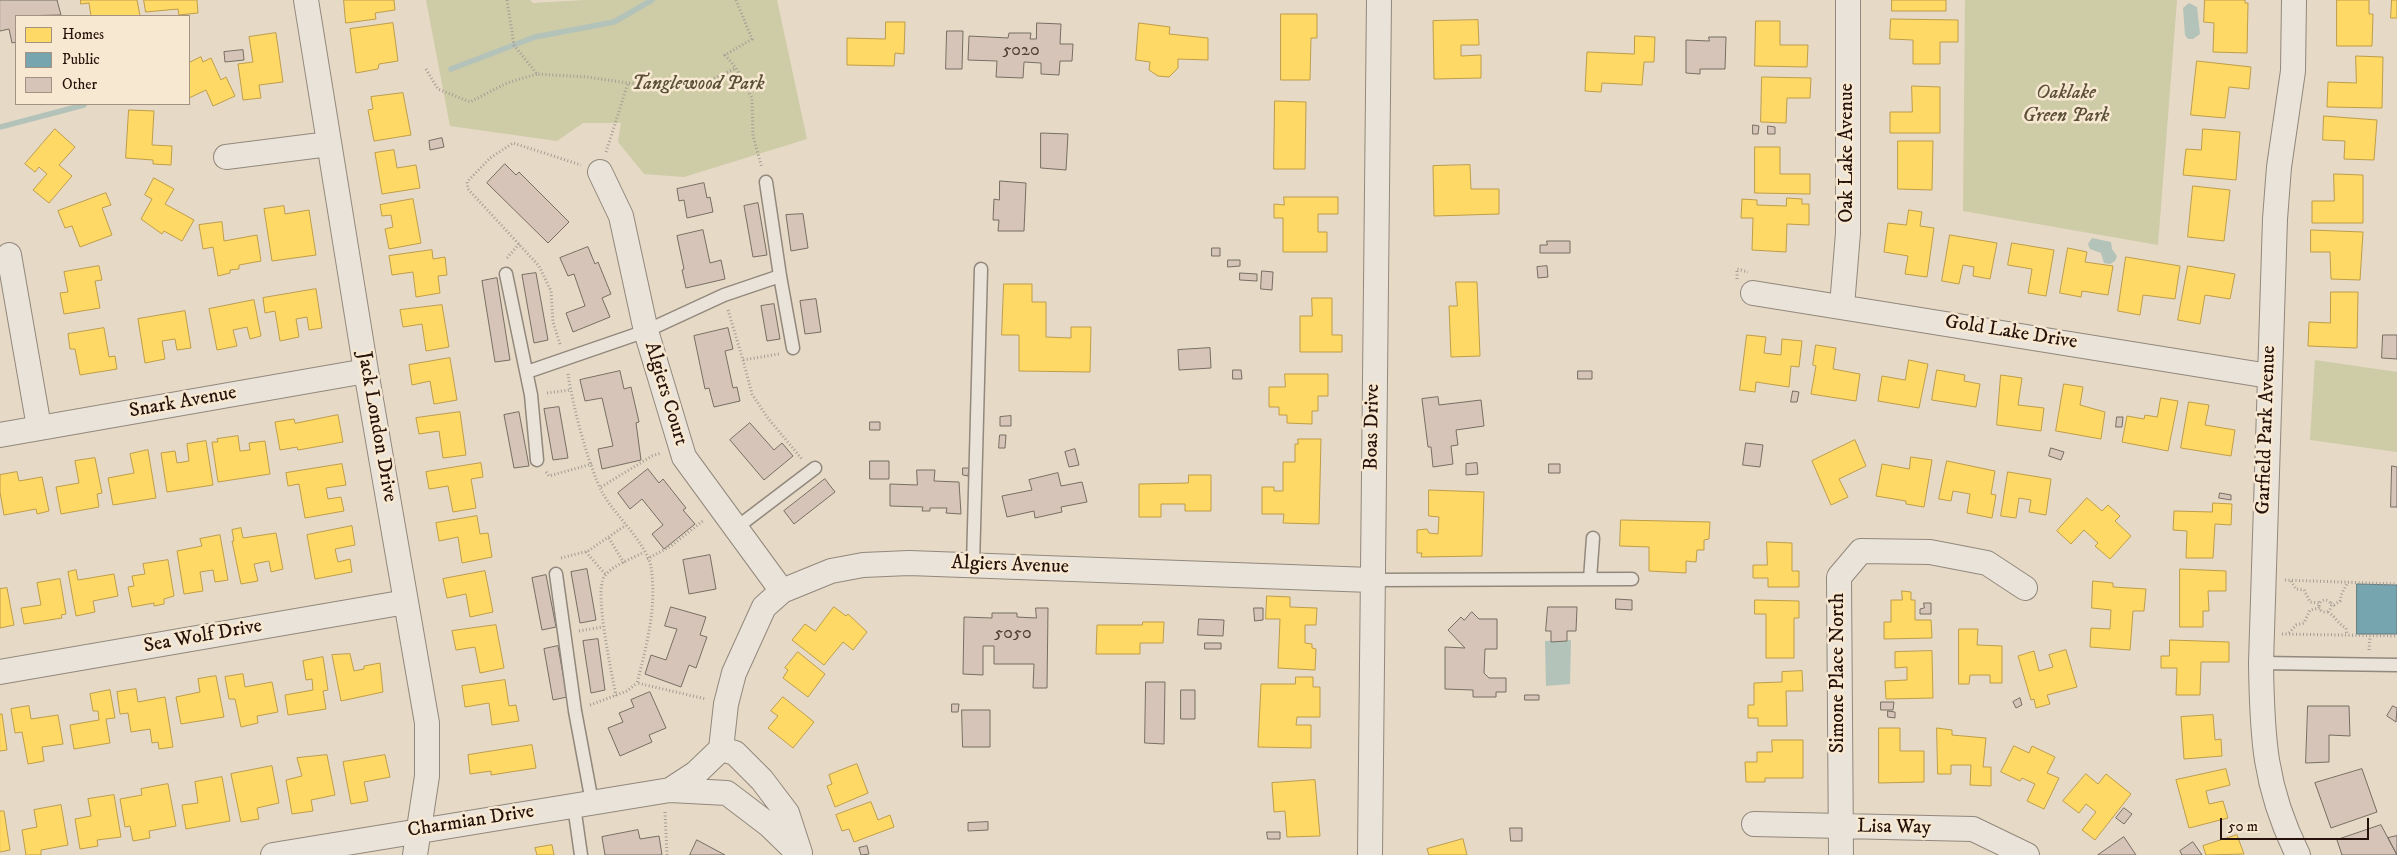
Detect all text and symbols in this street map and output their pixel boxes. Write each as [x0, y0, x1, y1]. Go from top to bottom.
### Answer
legend [15, 15, 190, 105]
text: Homes [62, 25, 104, 44]
house number: 5020 [1002, 40, 1040, 62]
text: Public [62, 50, 100, 69]
park label: Tanglewood Park [631, 73, 765, 97]
text: Other [62, 75, 97, 94]
park label: Oaklake Green Park [2023, 82, 2109, 129]
street label: Oak Lake Avenue [1836, 83, 1860, 223]
street label: Gold Lake Drive [1943, 311, 2079, 355]
street label: Algiers Court [638, 339, 692, 449]
street label: Garfield Park Avenue [2252, 345, 2282, 515]
street label: Jack London Drive [351, 350, 401, 504]
street label: Snark Avenue [127, 382, 239, 424]
street label: Boas Drive [1360, 384, 1386, 470]
street label: Algiers Avenue [951, 552, 1069, 580]
street label: Simone Place North [1827, 593, 1851, 753]
street label: Sea Wolf Drive [142, 615, 264, 659]
house number: 5050 [994, 623, 1032, 645]
street label: Charmian Drive [406, 800, 536, 844]
scale bar [2222, 808, 2371, 840]
street label: Lisa Way [1857, 815, 1931, 841]
text: 50 m [2228, 817, 2258, 836]

